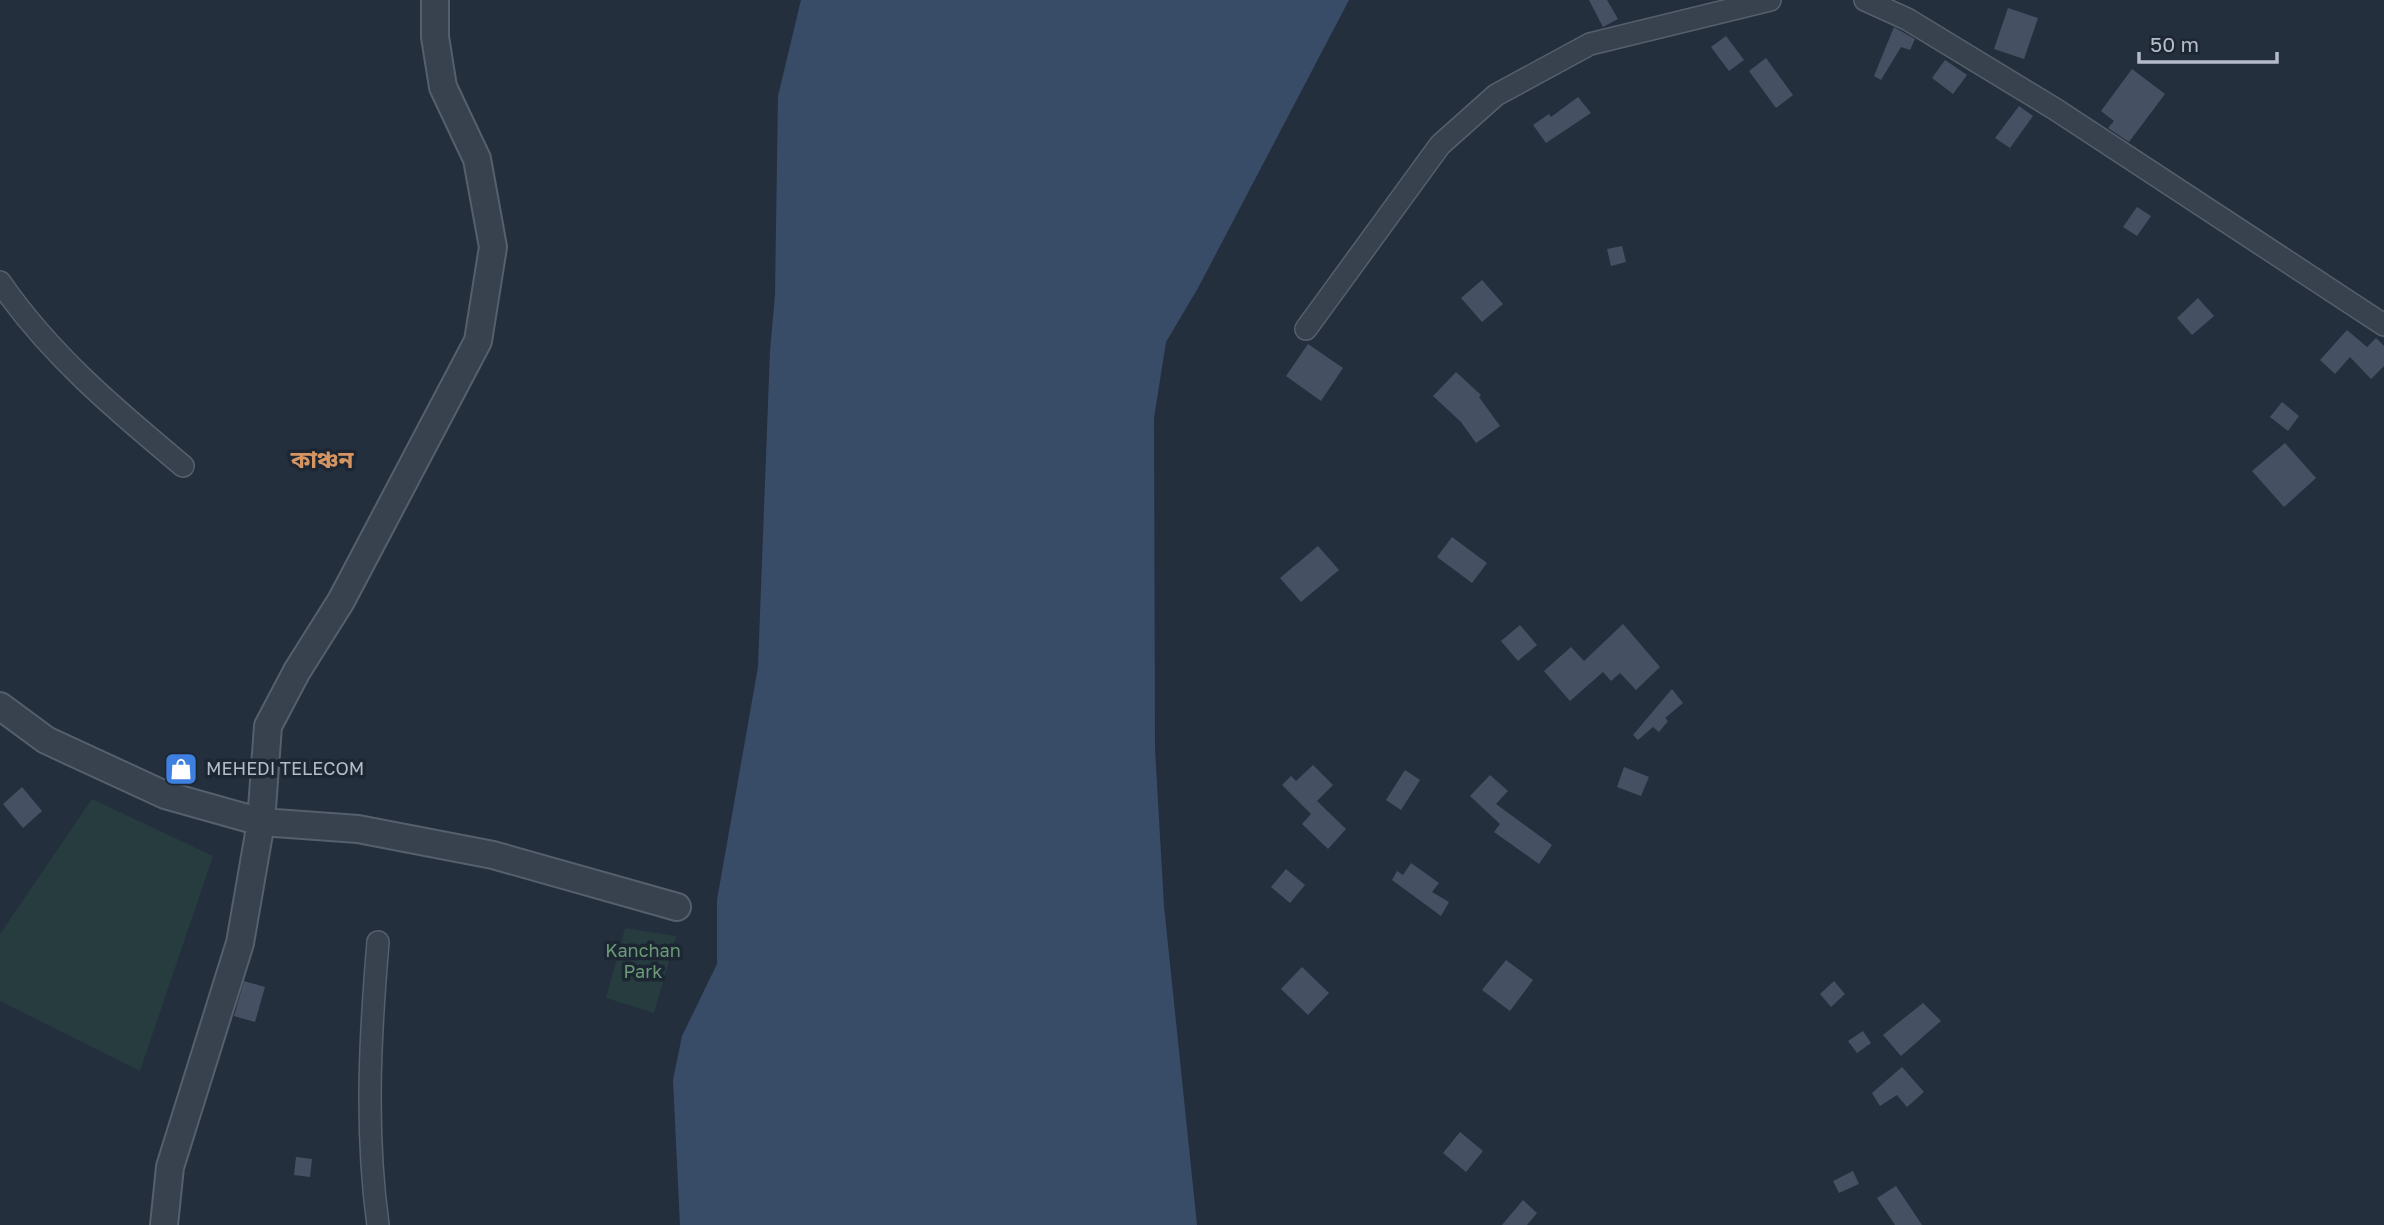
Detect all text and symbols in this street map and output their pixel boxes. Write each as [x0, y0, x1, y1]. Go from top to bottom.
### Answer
scale bar [2139, 21, 2277, 65]
text: 50 m [2150, 31, 2199, 57]
district label: কাঞ্চন [290, 444, 354, 473]
shop icon: MEHEDI TELECOM [162, 750, 200, 788]
place label: MEHEDI TELECOM [206, 757, 364, 779]
park label: Kanchan Park [605, 939, 681, 982]

